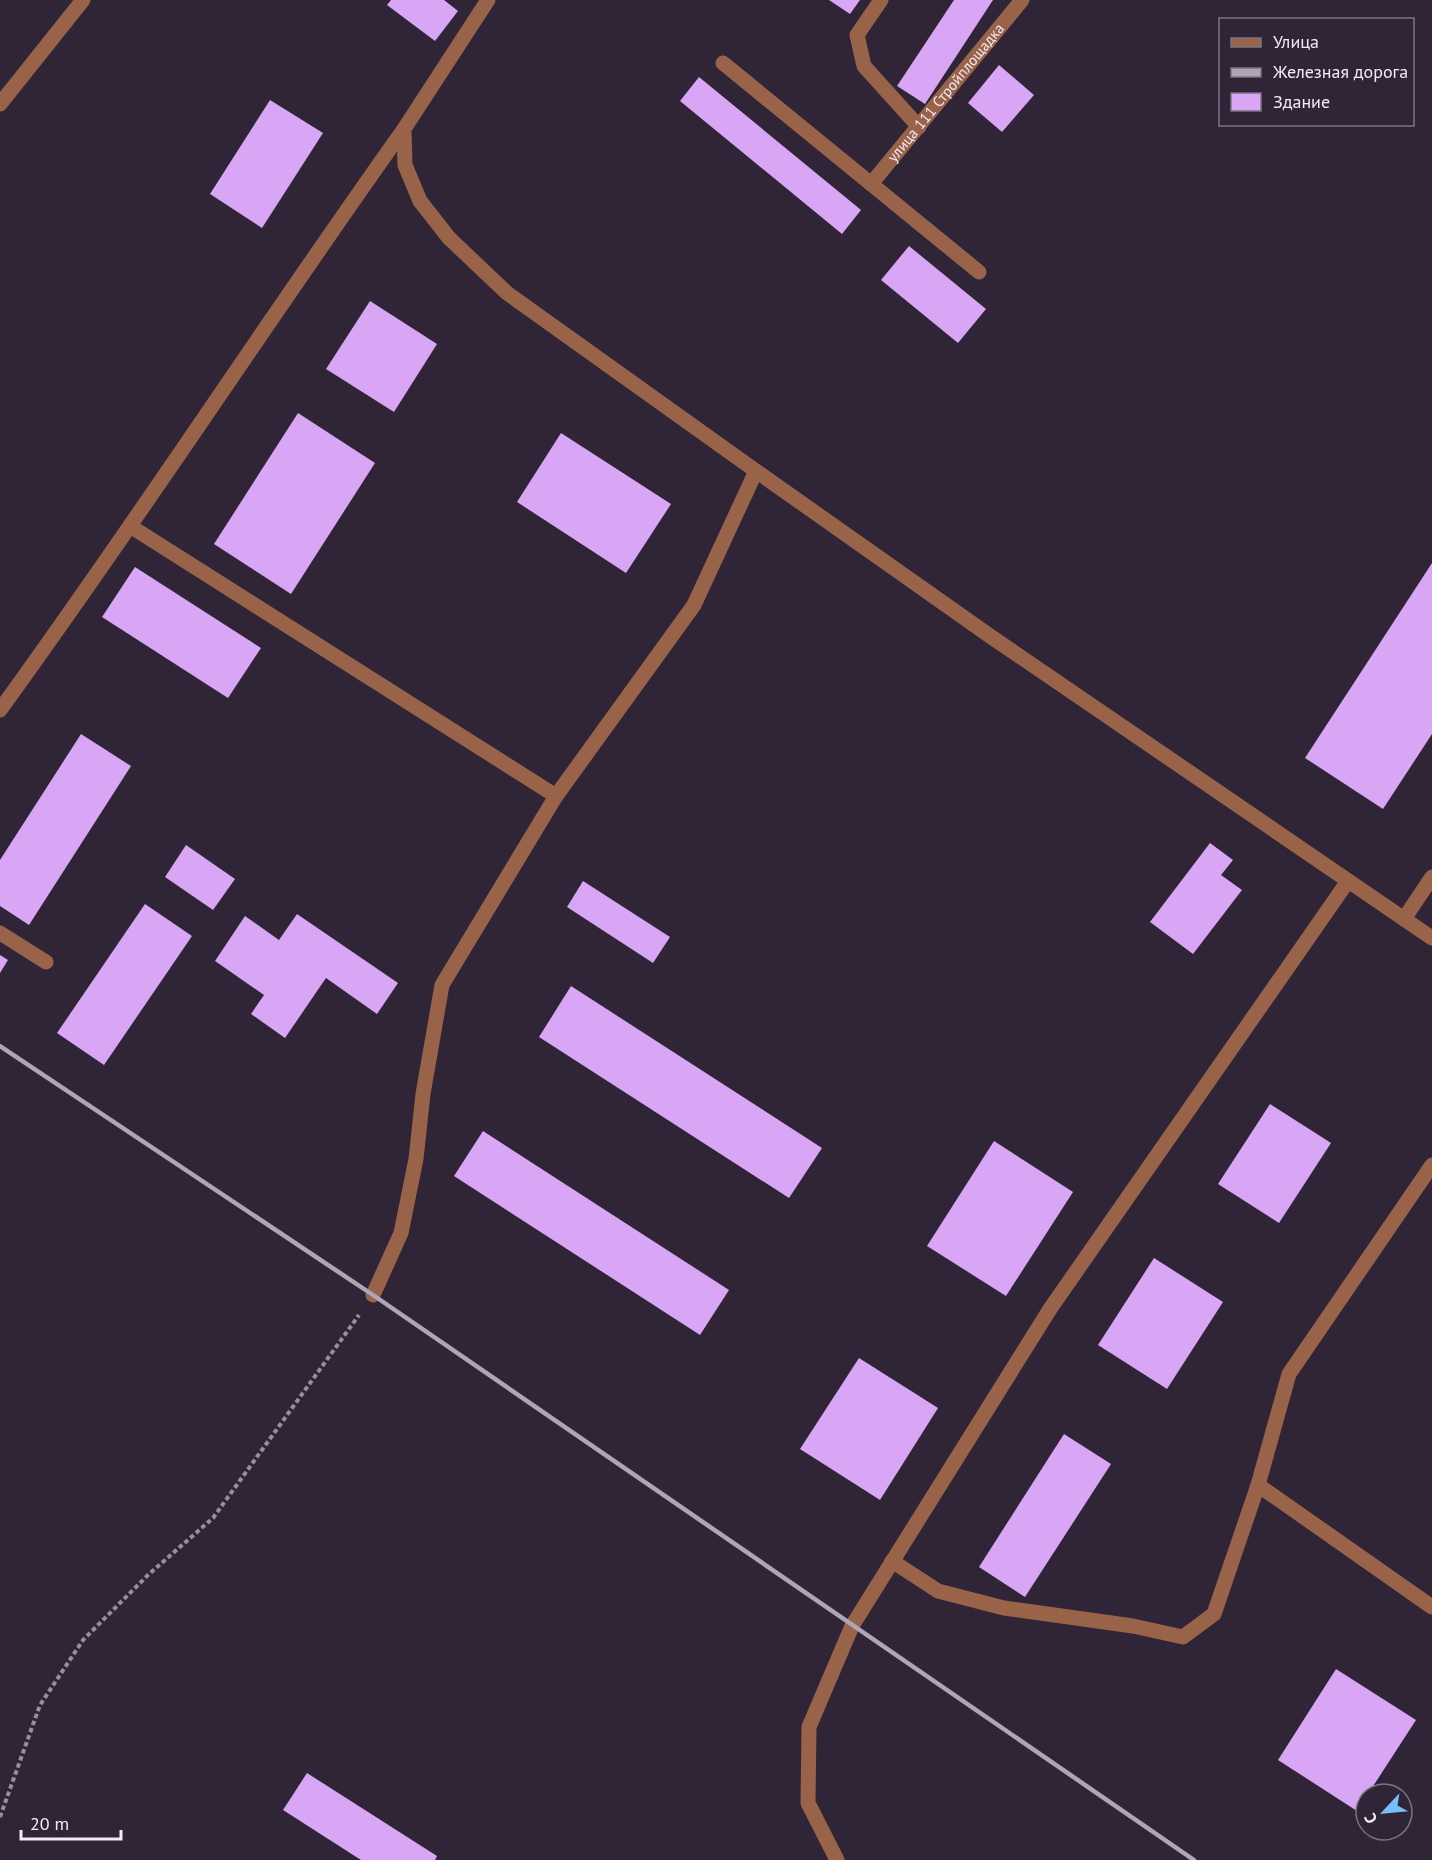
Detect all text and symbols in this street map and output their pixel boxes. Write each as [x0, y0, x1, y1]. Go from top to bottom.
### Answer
legend [1219, 18, 1414, 126]
street label: улица 111 Стройплощадка [883, 19, 1008, 166]
text: Улица [1273, 30, 1319, 53]
text: Железная дорога [1272, 60, 1408, 83]
text: Здание [1273, 90, 1330, 113]
north arrow [1354, 1782, 1414, 1842]
scale bar [21, 1803, 122, 1841]
text: С [1360, 1810, 1381, 1827]
text: 20 m [30, 1812, 69, 1835]

